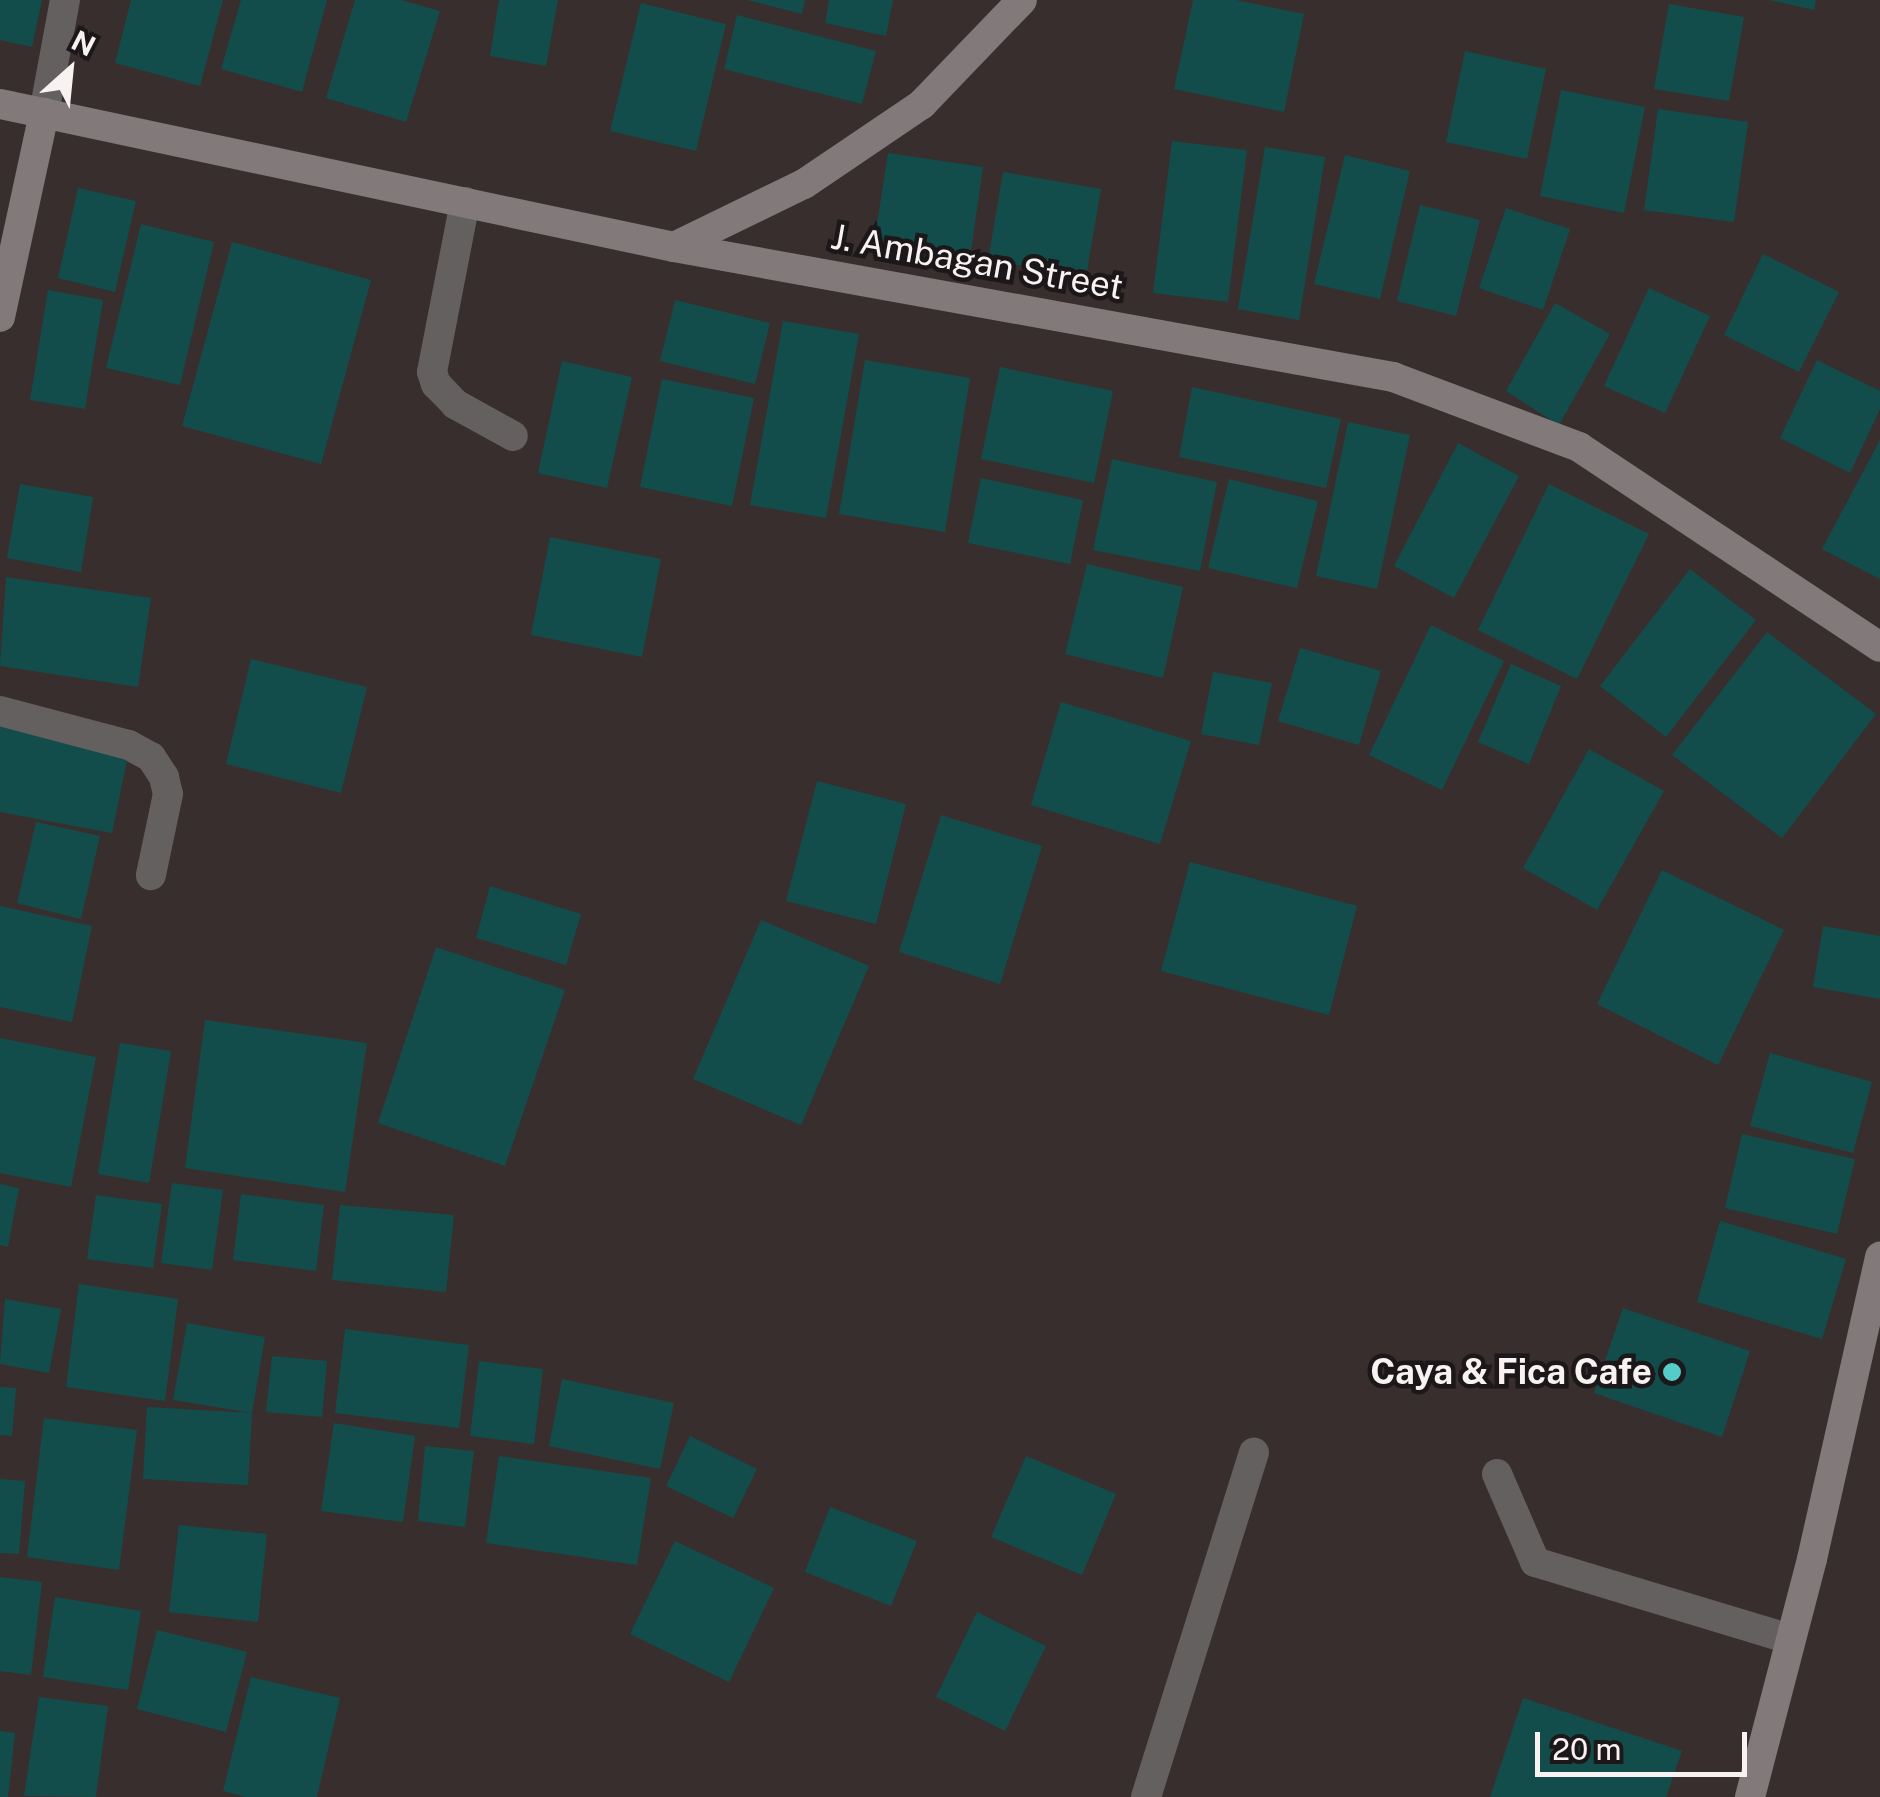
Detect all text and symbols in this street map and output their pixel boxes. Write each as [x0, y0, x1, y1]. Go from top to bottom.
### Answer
north arrow [20, 20, 120, 120]
text: N [67, 23, 101, 62]
street label: J. Ambagan Street [828, 216, 1126, 308]
place label: Caya & Fica Cafe [1370, 1351, 1652, 1393]
marker: Caya & Fica Cafe [1661, 1361, 1683, 1383]
scale bar [1540, 1712, 1752, 1774]
text: 20 m [1552, 1731, 1621, 1767]

